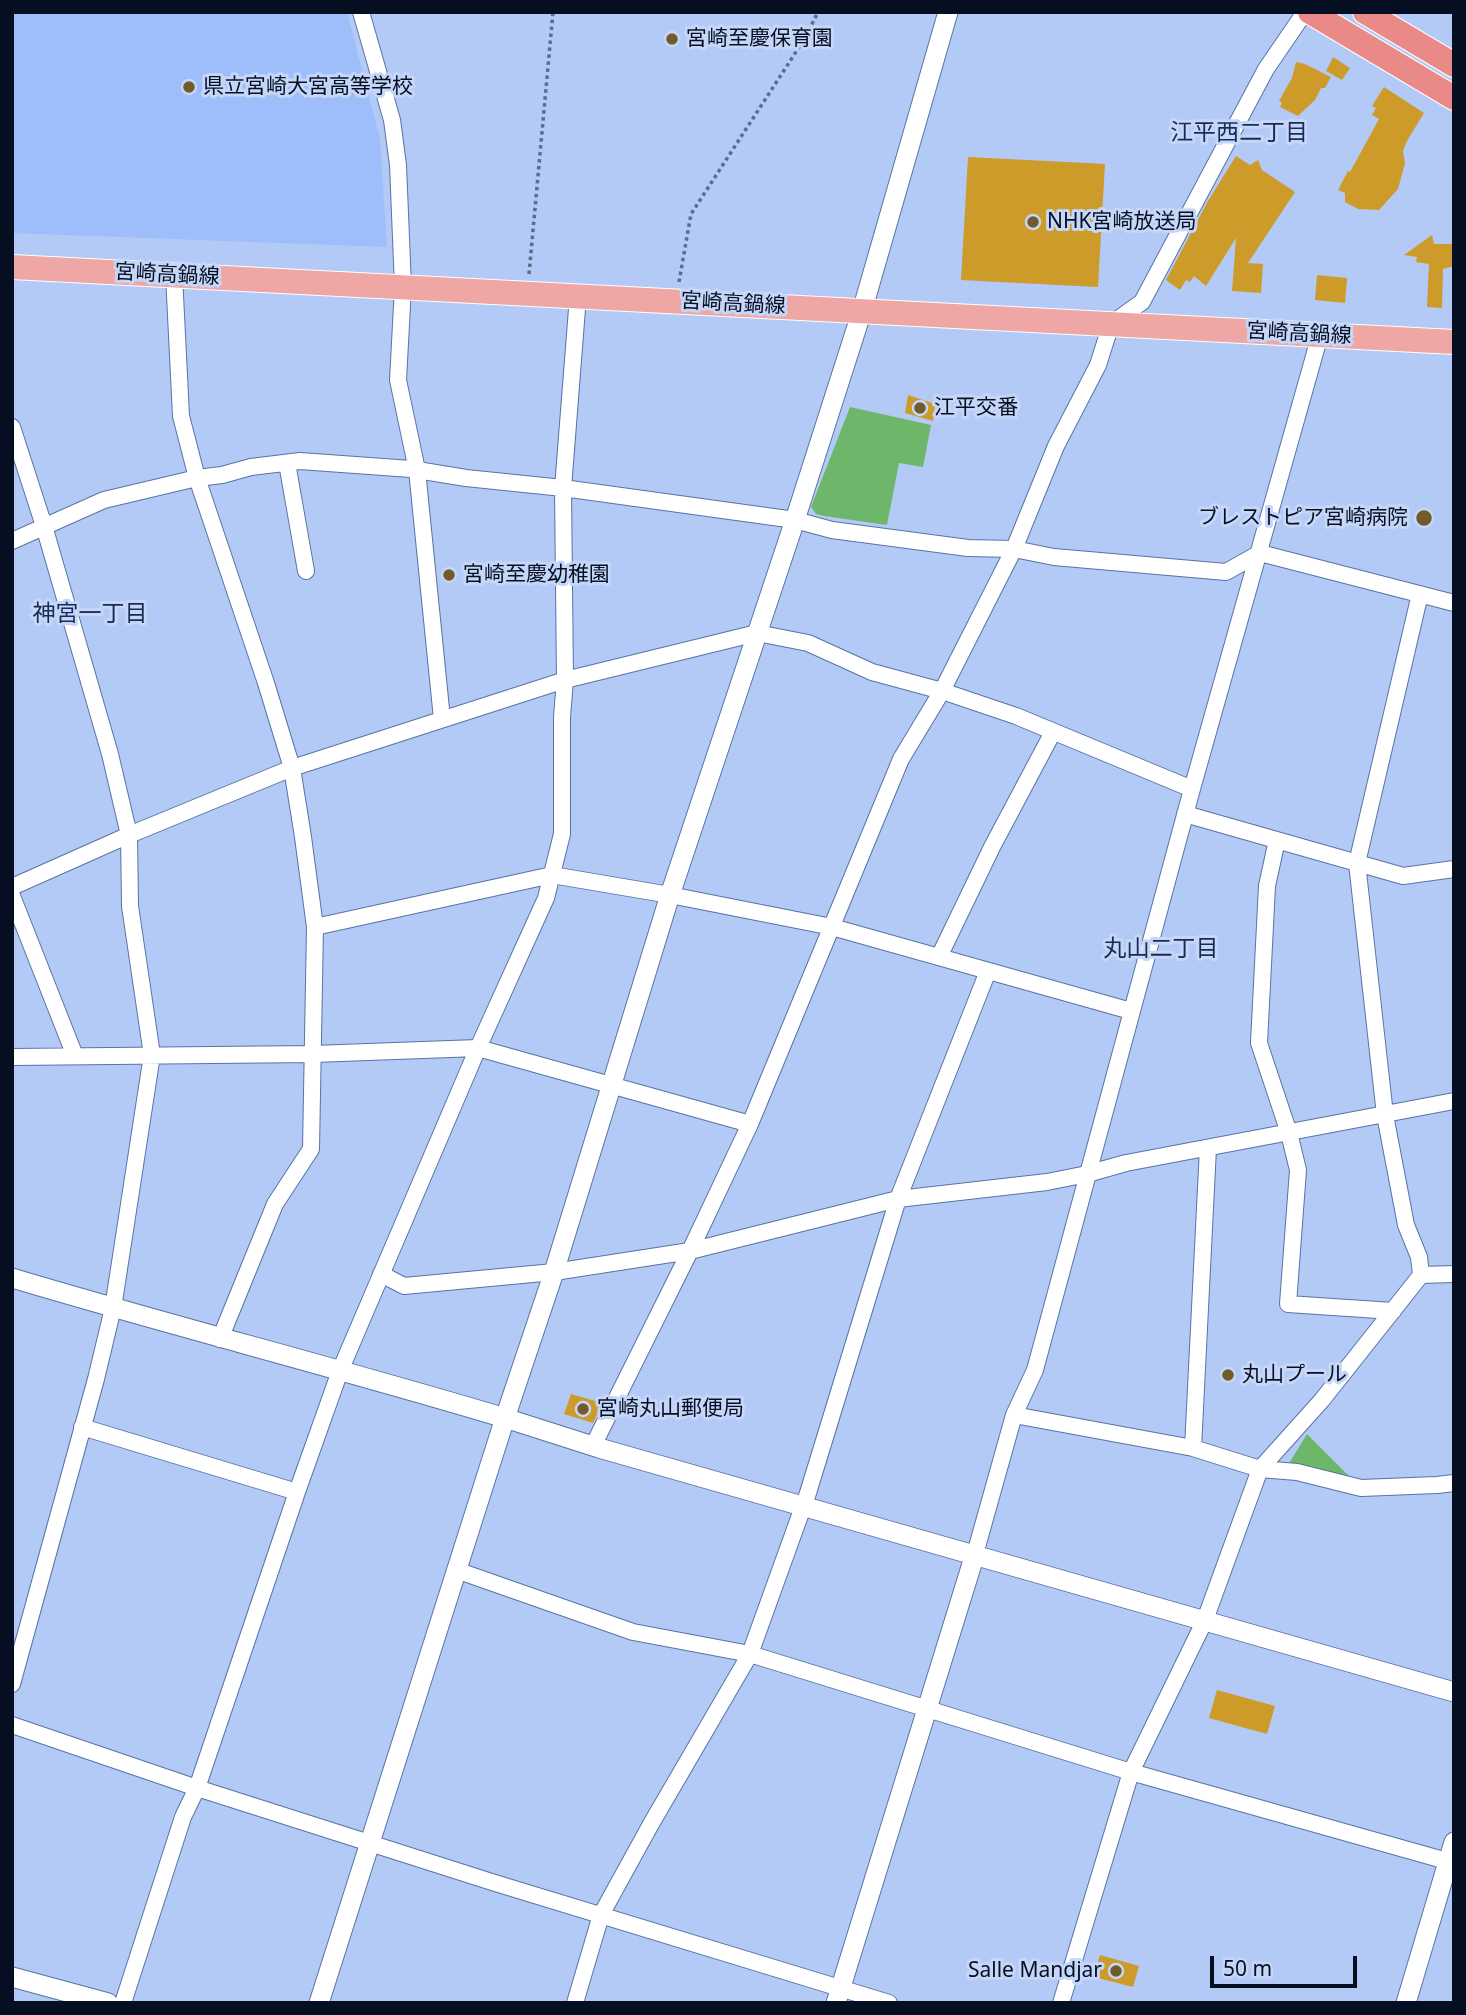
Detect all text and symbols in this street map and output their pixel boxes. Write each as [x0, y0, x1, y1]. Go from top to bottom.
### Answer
place label: 宮崎至慶保育園 [686, 26, 833, 52]
marker: 宮崎至慶保育園 [664, 31, 680, 47]
place label: 県立宮崎大宮高等学校 [203, 74, 413, 100]
marker: 県立宮崎大宮高等学校 [181, 79, 197, 95]
district label: 江平西二丁目 [1170, 119, 1308, 147]
place label: NHK宮崎放送局 [1047, 209, 1197, 235]
marker: NHK宮崎放送局 [1025, 214, 1041, 230]
street label: 宮崎高鍋線 [114, 260, 220, 290]
street label: 宮崎高鍋線 [680, 289, 786, 319]
street label: 宮崎高鍋線 [1246, 319, 1352, 349]
place label: 江平交番 [934, 395, 1018, 421]
marker: 江平交番 [912, 400, 928, 416]
place label: ブレストピア宮崎病院 [1198, 505, 1408, 531]
marker: ブレストピア宮崎病院 [1414, 508, 1434, 528]
place label: 宮崎至慶幼稚園 [463, 562, 610, 588]
marker: 宮崎至慶幼稚園 [441, 567, 457, 583]
district label: 神宮一丁目 [33, 600, 147, 628]
district label: 丸山二丁目 [1104, 935, 1218, 963]
place label: 丸山プール [1242, 1362, 1347, 1388]
marker: 丸山プール [1220, 1367, 1236, 1383]
place label: 宮崎丸山郵便局 [597, 1396, 744, 1422]
marker: 宮崎丸山郵便局 [575, 1401, 591, 1417]
scale bar [1214, 1941, 1361, 1985]
text: 50 m [1223, 1954, 1272, 1982]
place label: Salle Mandjar [968, 1958, 1102, 1984]
marker: Salle Mandjar [1108, 1963, 1124, 1979]

